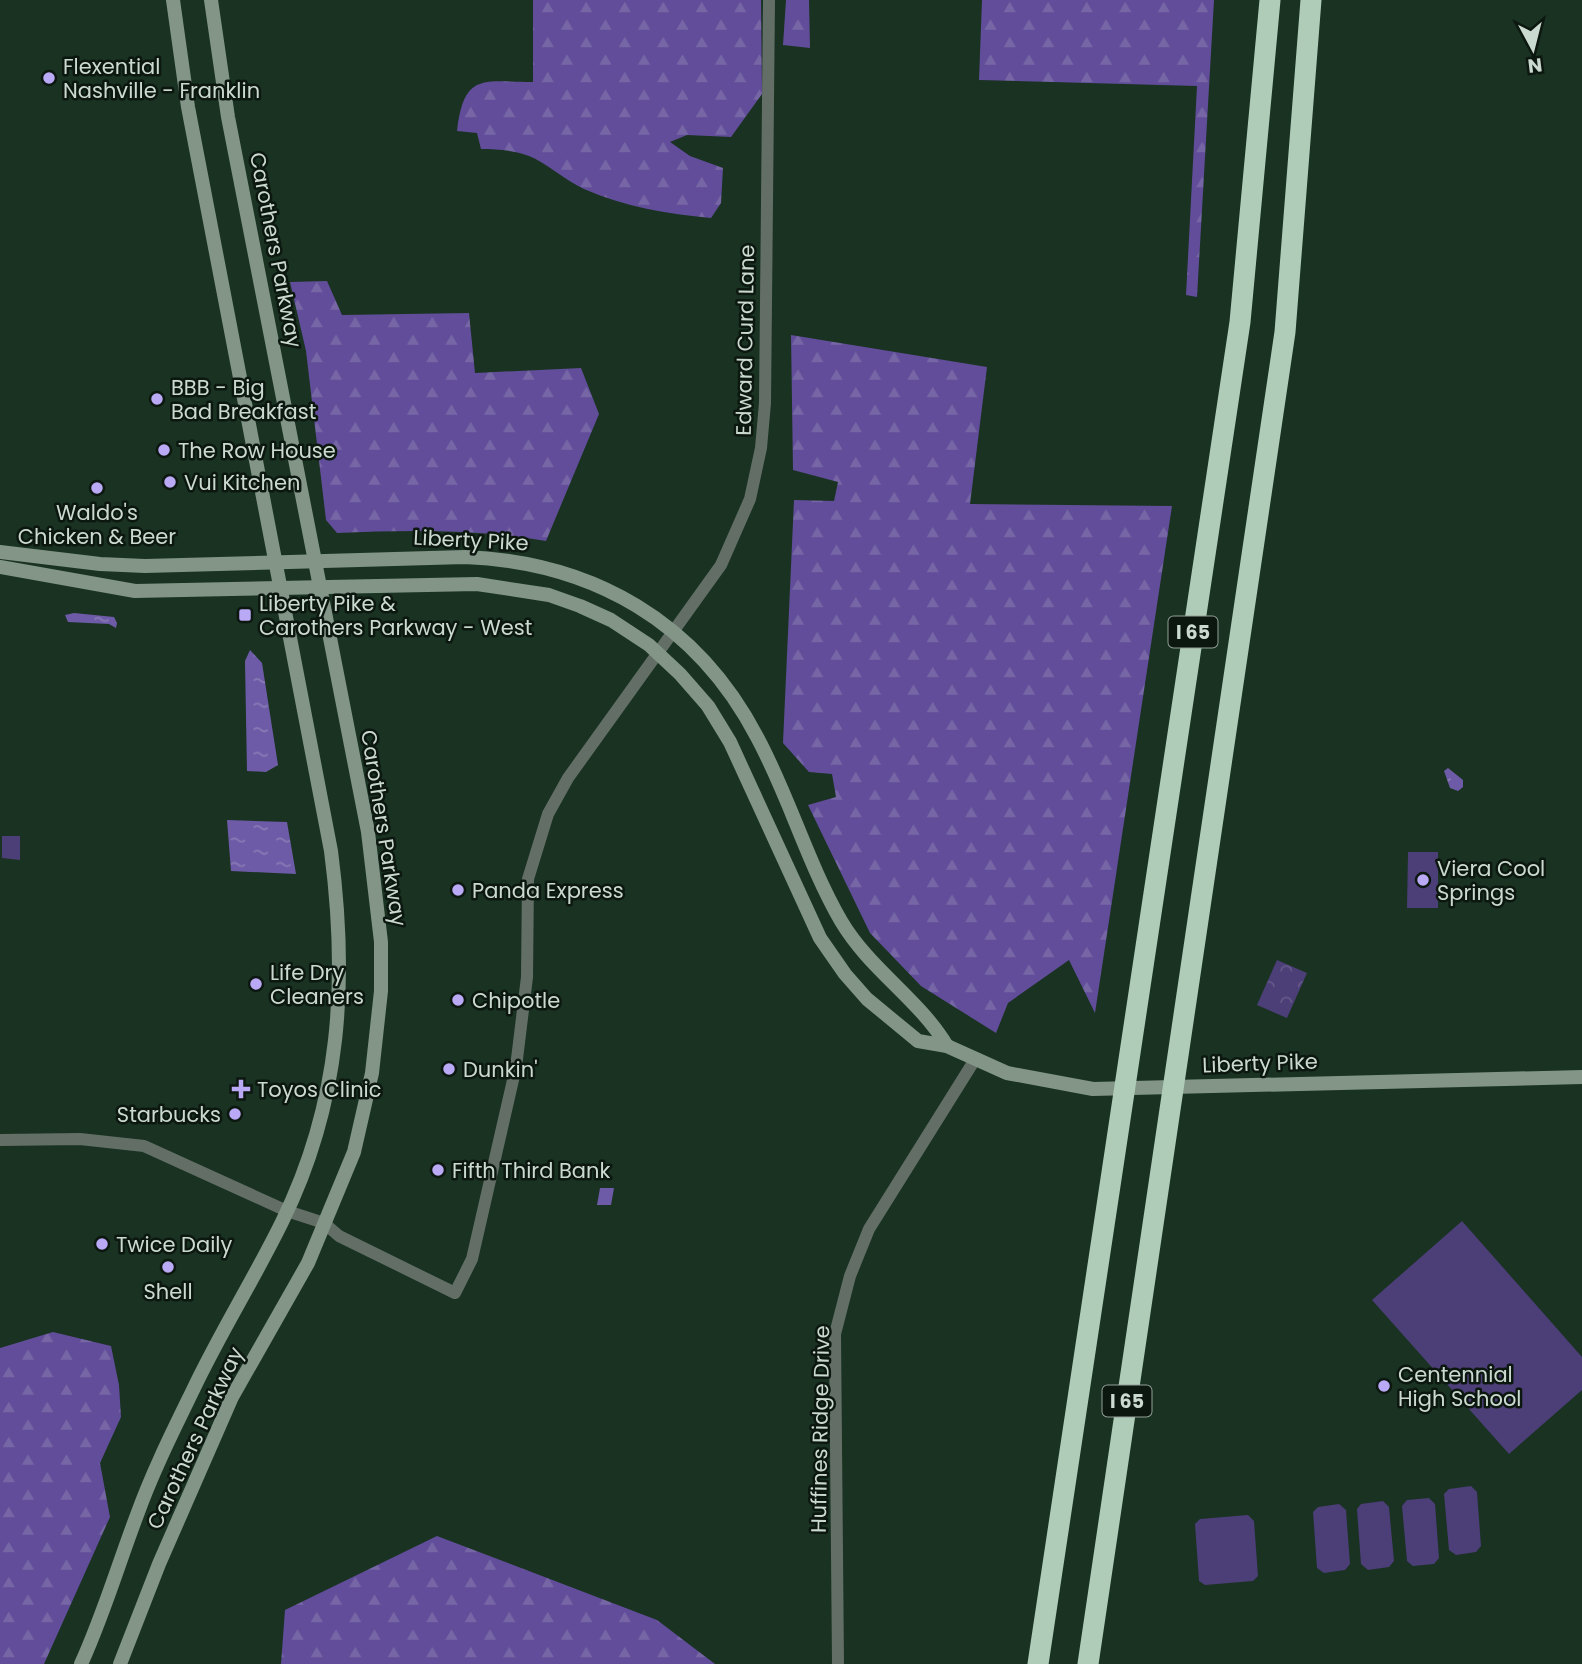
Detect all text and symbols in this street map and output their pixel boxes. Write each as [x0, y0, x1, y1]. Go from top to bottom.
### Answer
north arrow [1498, 14, 1568, 84]
text: N [1526, 51, 1544, 80]
place label: Flexential Nashville - Franklin [63, 52, 260, 105]
marker: Flexential Nashville - Franklin [41, 70, 57, 86]
street label: Carothers Parkway [243, 150, 309, 350]
street label: Edward Curd Lane [729, 244, 761, 436]
place label: BBB - Big Bad Breakfast [171, 373, 316, 426]
marker: BBB - Big Bad Breakfast [149, 391, 165, 407]
place label: The Row House [178, 436, 336, 465]
marker: The Row House [156, 442, 172, 458]
place label: Vui Kitchen [184, 468, 300, 497]
marker: Vui Kitchen [162, 474, 178, 490]
marker: Waldo's Chicken & Beer [89, 480, 105, 496]
place label: Waldo's Chicken & Beer [18, 498, 176, 551]
street label: Liberty Pike [413, 522, 529, 558]
place label: Liberty Pike & Carothers Parkway - West [259, 589, 532, 642]
marker: Liberty Pike & Carothers Parkway - West [237, 607, 253, 623]
road number: I 65 [1168, 617, 1218, 648]
street label: Carothers Parkway [354, 728, 414, 928]
place label: Viera Cool Springs [1437, 854, 1545, 907]
marker: Viera Cool Springs [1415, 872, 1431, 888]
place label: Panda Express [472, 876, 624, 905]
marker: Panda Express [450, 882, 466, 898]
place label: Life Dry Cleaners [270, 958, 364, 1011]
marker: Life Dry Cleaners [248, 976, 264, 992]
place label: Chipotle [472, 986, 560, 1015]
marker: Chipotle [450, 992, 466, 1008]
street label: Liberty Pike [1202, 1046, 1318, 1080]
place label: Dunkin' [463, 1055, 538, 1084]
marker: Dunkin' [441, 1061, 457, 1077]
place label: Toyos Clinic [257, 1075, 382, 1104]
marker: Toyos Clinic [231, 1079, 251, 1099]
place label: Starbucks [117, 1100, 221, 1129]
marker: Starbucks [227, 1106, 243, 1122]
place label: Fifth Third Bank [452, 1156, 610, 1185]
marker: Fifth Third Bank [430, 1162, 446, 1178]
place label: Twice Daily [116, 1230, 232, 1259]
marker: Twice Daily [94, 1236, 110, 1252]
marker: Shell [160, 1259, 176, 1275]
place label: Shell [143, 1277, 193, 1306]
street label: Huffines Ridge Drive [804, 1325, 836, 1533]
street label: Carothers Parkway [140, 1342, 250, 1534]
place label: Centennial High School [1398, 1360, 1522, 1413]
marker: Centennial High School [1376, 1378, 1392, 1394]
road number: I 65 [1102, 1386, 1152, 1416]

